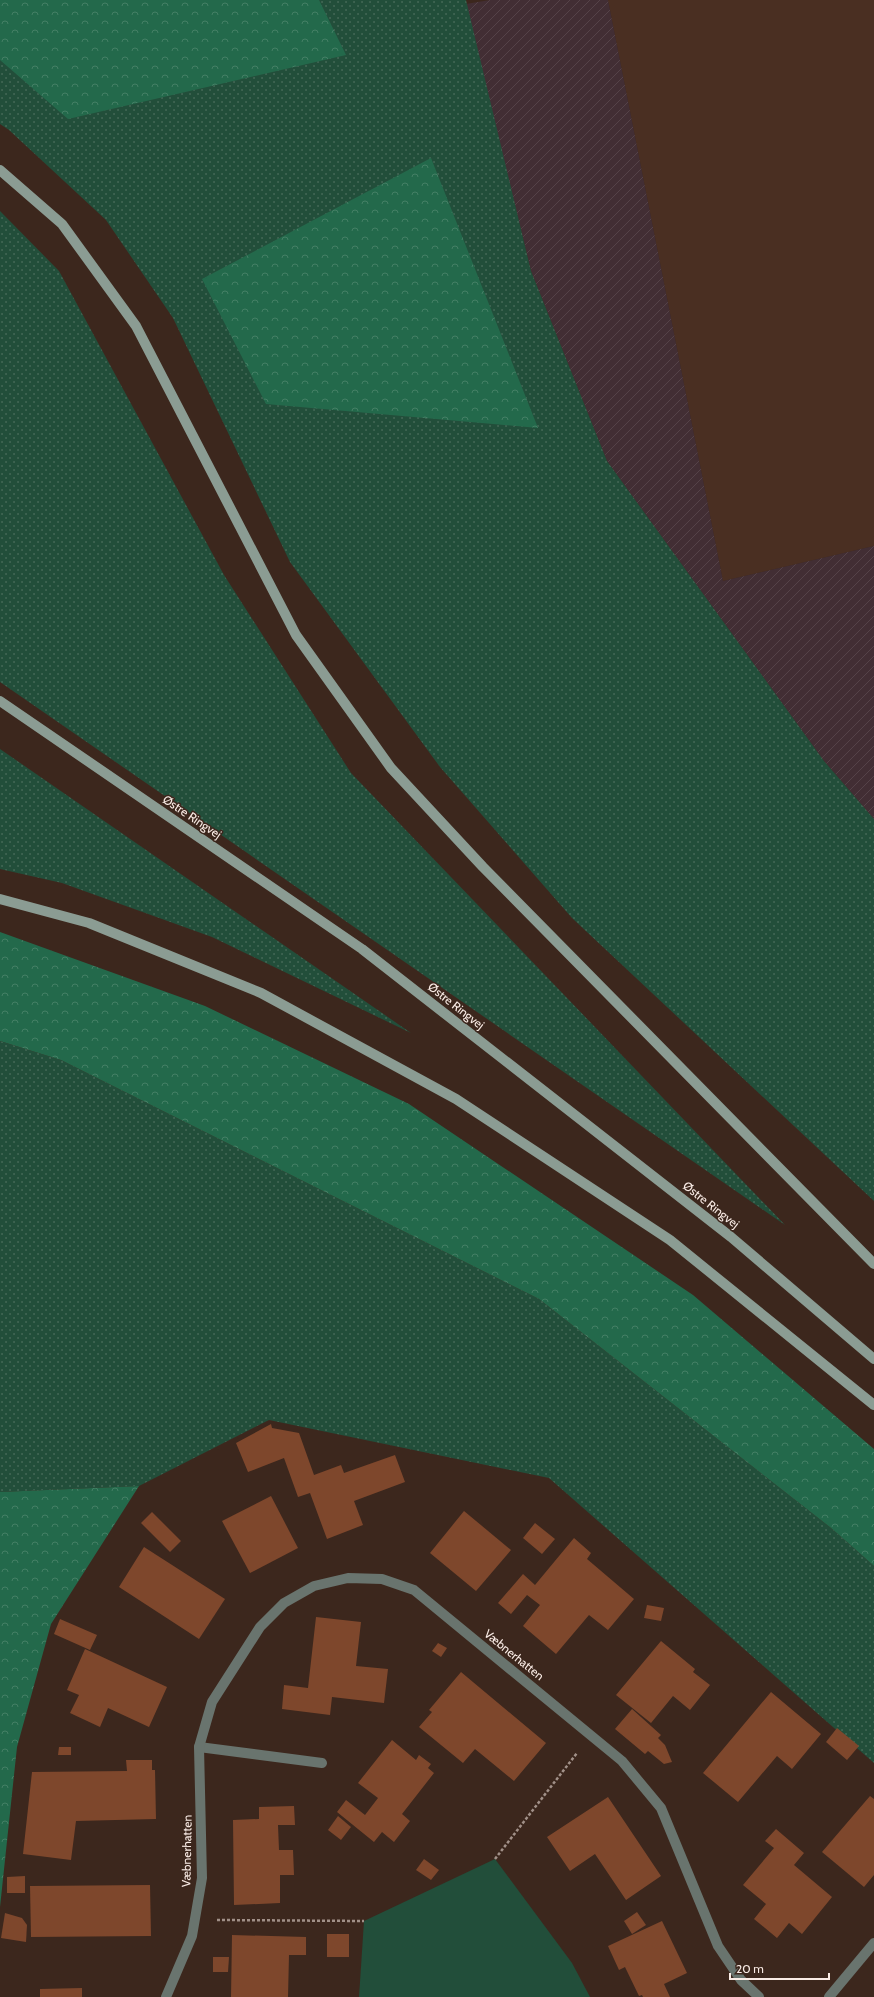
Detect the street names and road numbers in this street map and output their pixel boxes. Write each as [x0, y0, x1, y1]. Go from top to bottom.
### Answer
street label: Østre Ringvej [160, 791, 224, 842]
street label: Østre Ringvej [425, 979, 488, 1032]
street label: Østre Ringvej [680, 1178, 743, 1231]
street label: Væbnerhatten [481, 1626, 547, 1683]
street label: Væbnerhatten [178, 1814, 195, 1887]

